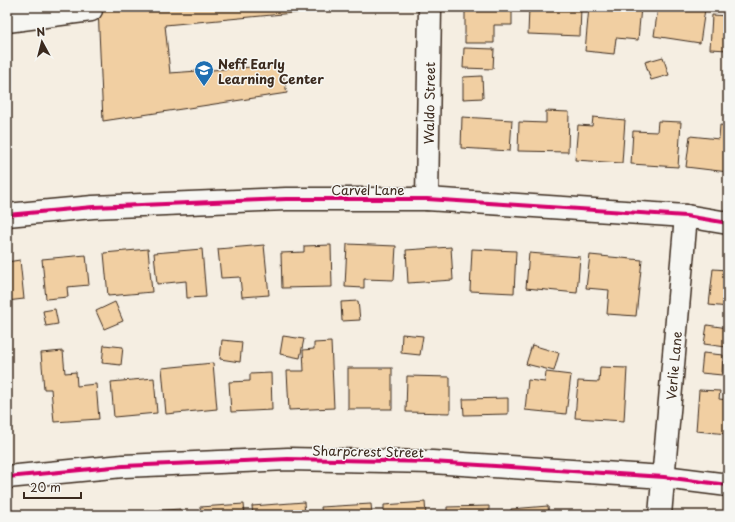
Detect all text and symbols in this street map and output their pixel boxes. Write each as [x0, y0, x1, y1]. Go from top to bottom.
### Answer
north arrow [22, 22, 62, 62]
text: N [35, 23, 46, 41]
place label: Neff Early Learning Center [218, 54, 324, 88]
school or university icon: Neff Early Learning Center [193, 59, 215, 87]
street label: Waldo Street [418, 62, 439, 144]
street label: Carvel Lane [331, 180, 405, 199]
street label: Verlie Lane [661, 330, 685, 401]
street label: Sharpcrest Street [312, 441, 424, 461]
scale bar [24, 474, 81, 500]
text: 20 m [30, 478, 61, 496]

